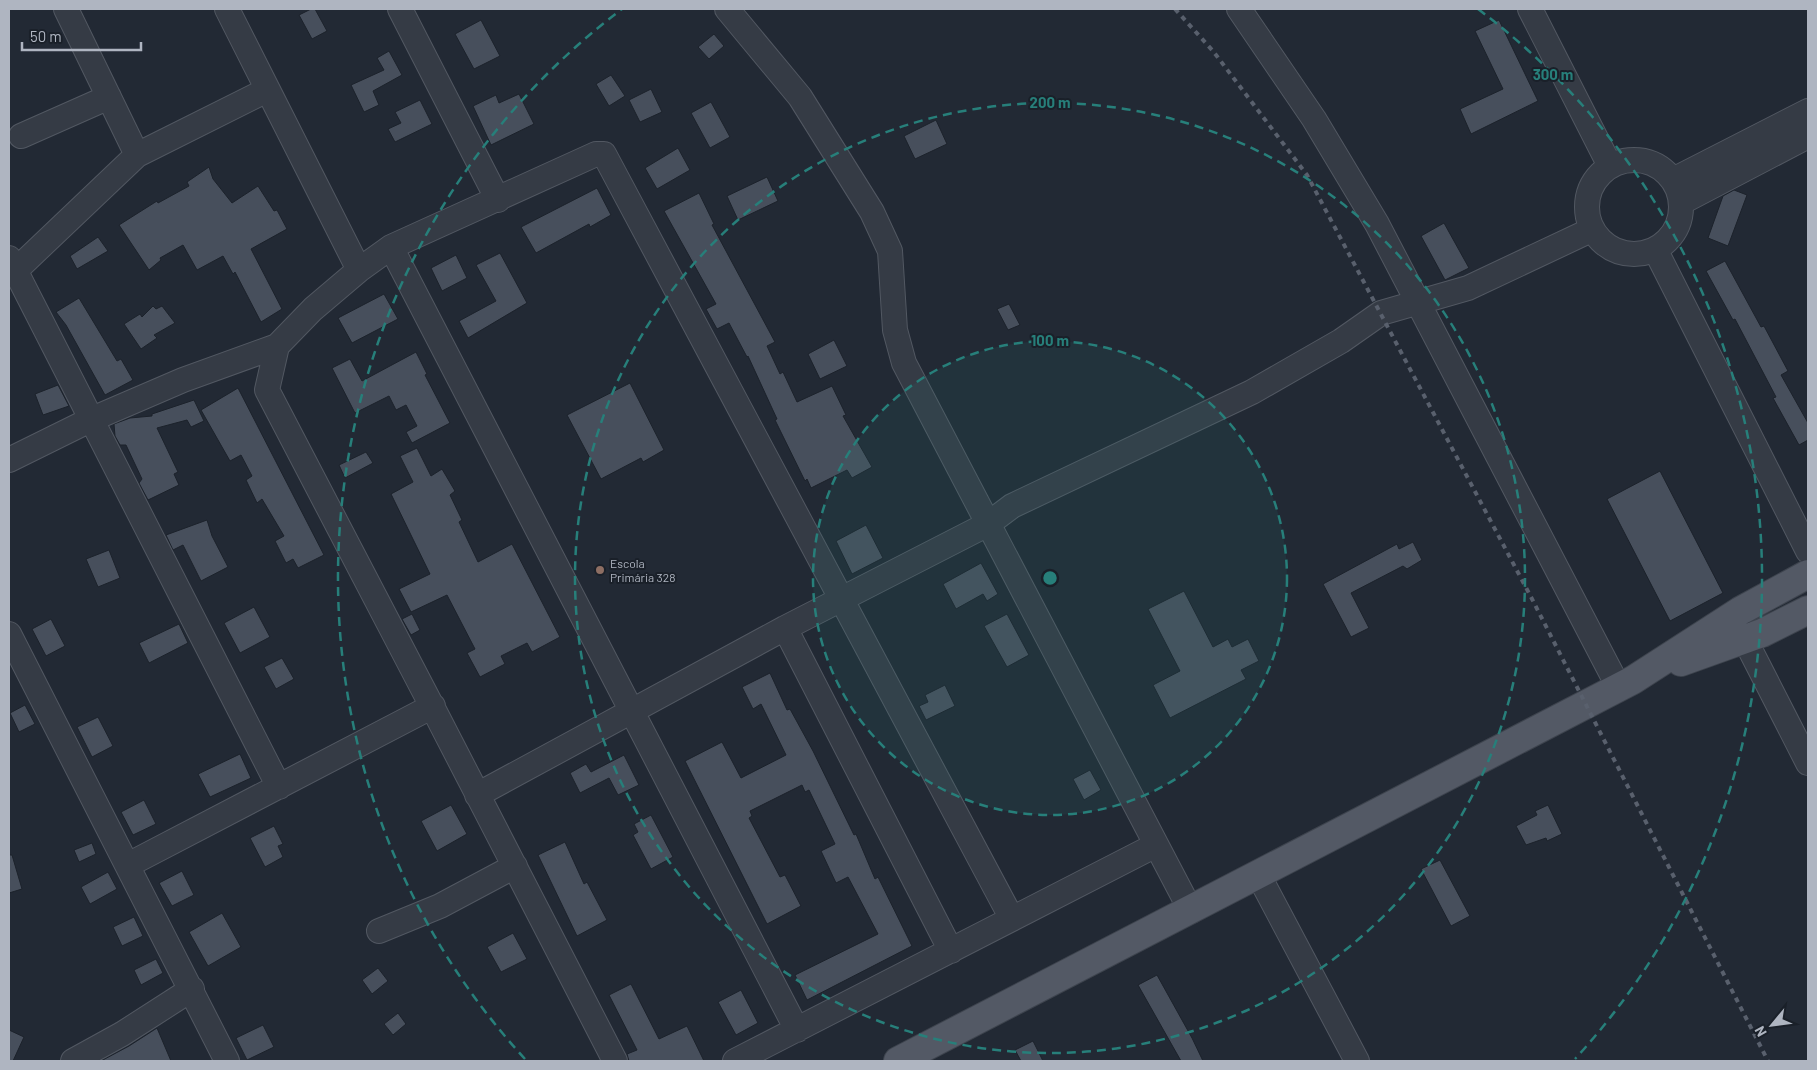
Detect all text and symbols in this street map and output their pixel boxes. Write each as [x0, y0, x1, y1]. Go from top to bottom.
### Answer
scale bar [22, 20, 141, 52]
text: 50 m [30, 27, 62, 45]
text: 300 m [1533, 65, 1573, 83]
text: 200 m [1029, 93, 1071, 111]
text: 100 m [1031, 331, 1069, 349]
place label: Escola Primária 328 [610, 556, 675, 584]
marker: Escola Primária 328 [594, 564, 606, 576]
centre of rings [1041, 569, 1059, 587]
north arrow [1747, 1000, 1797, 1050]
text: N [1751, 1023, 1770, 1040]

